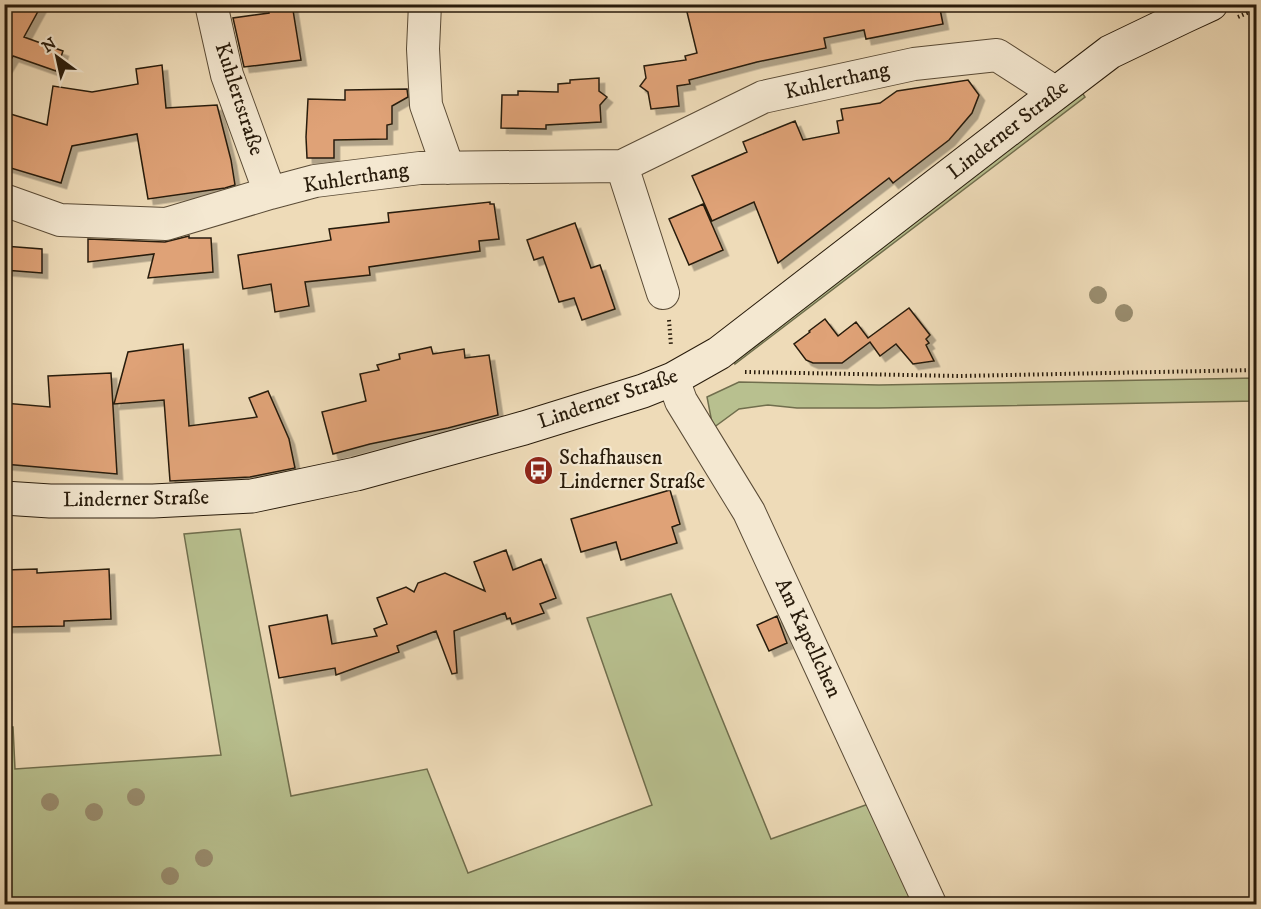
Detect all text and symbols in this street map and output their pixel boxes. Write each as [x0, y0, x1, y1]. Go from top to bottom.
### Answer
north arrow [27, 27, 87, 87]
text: N [38, 33, 60, 57]
street label: Kuhlertstraße [209, 39, 270, 159]
street label: Kuhlerthang [782, 56, 892, 106]
street label: Linderner Straße [942, 75, 1074, 185]
street label: Kuhlerthang [301, 157, 411, 199]
street label: Linderner Straße [535, 363, 682, 435]
place label: Schafhausen Linderner Straße [559, 445, 706, 495]
bus stop icon: Schafhausen Linderner Straße [522, 454, 554, 486]
street label: Linderner Straße [63, 485, 210, 513]
street label: Am Kapellchen [769, 574, 847, 702]

